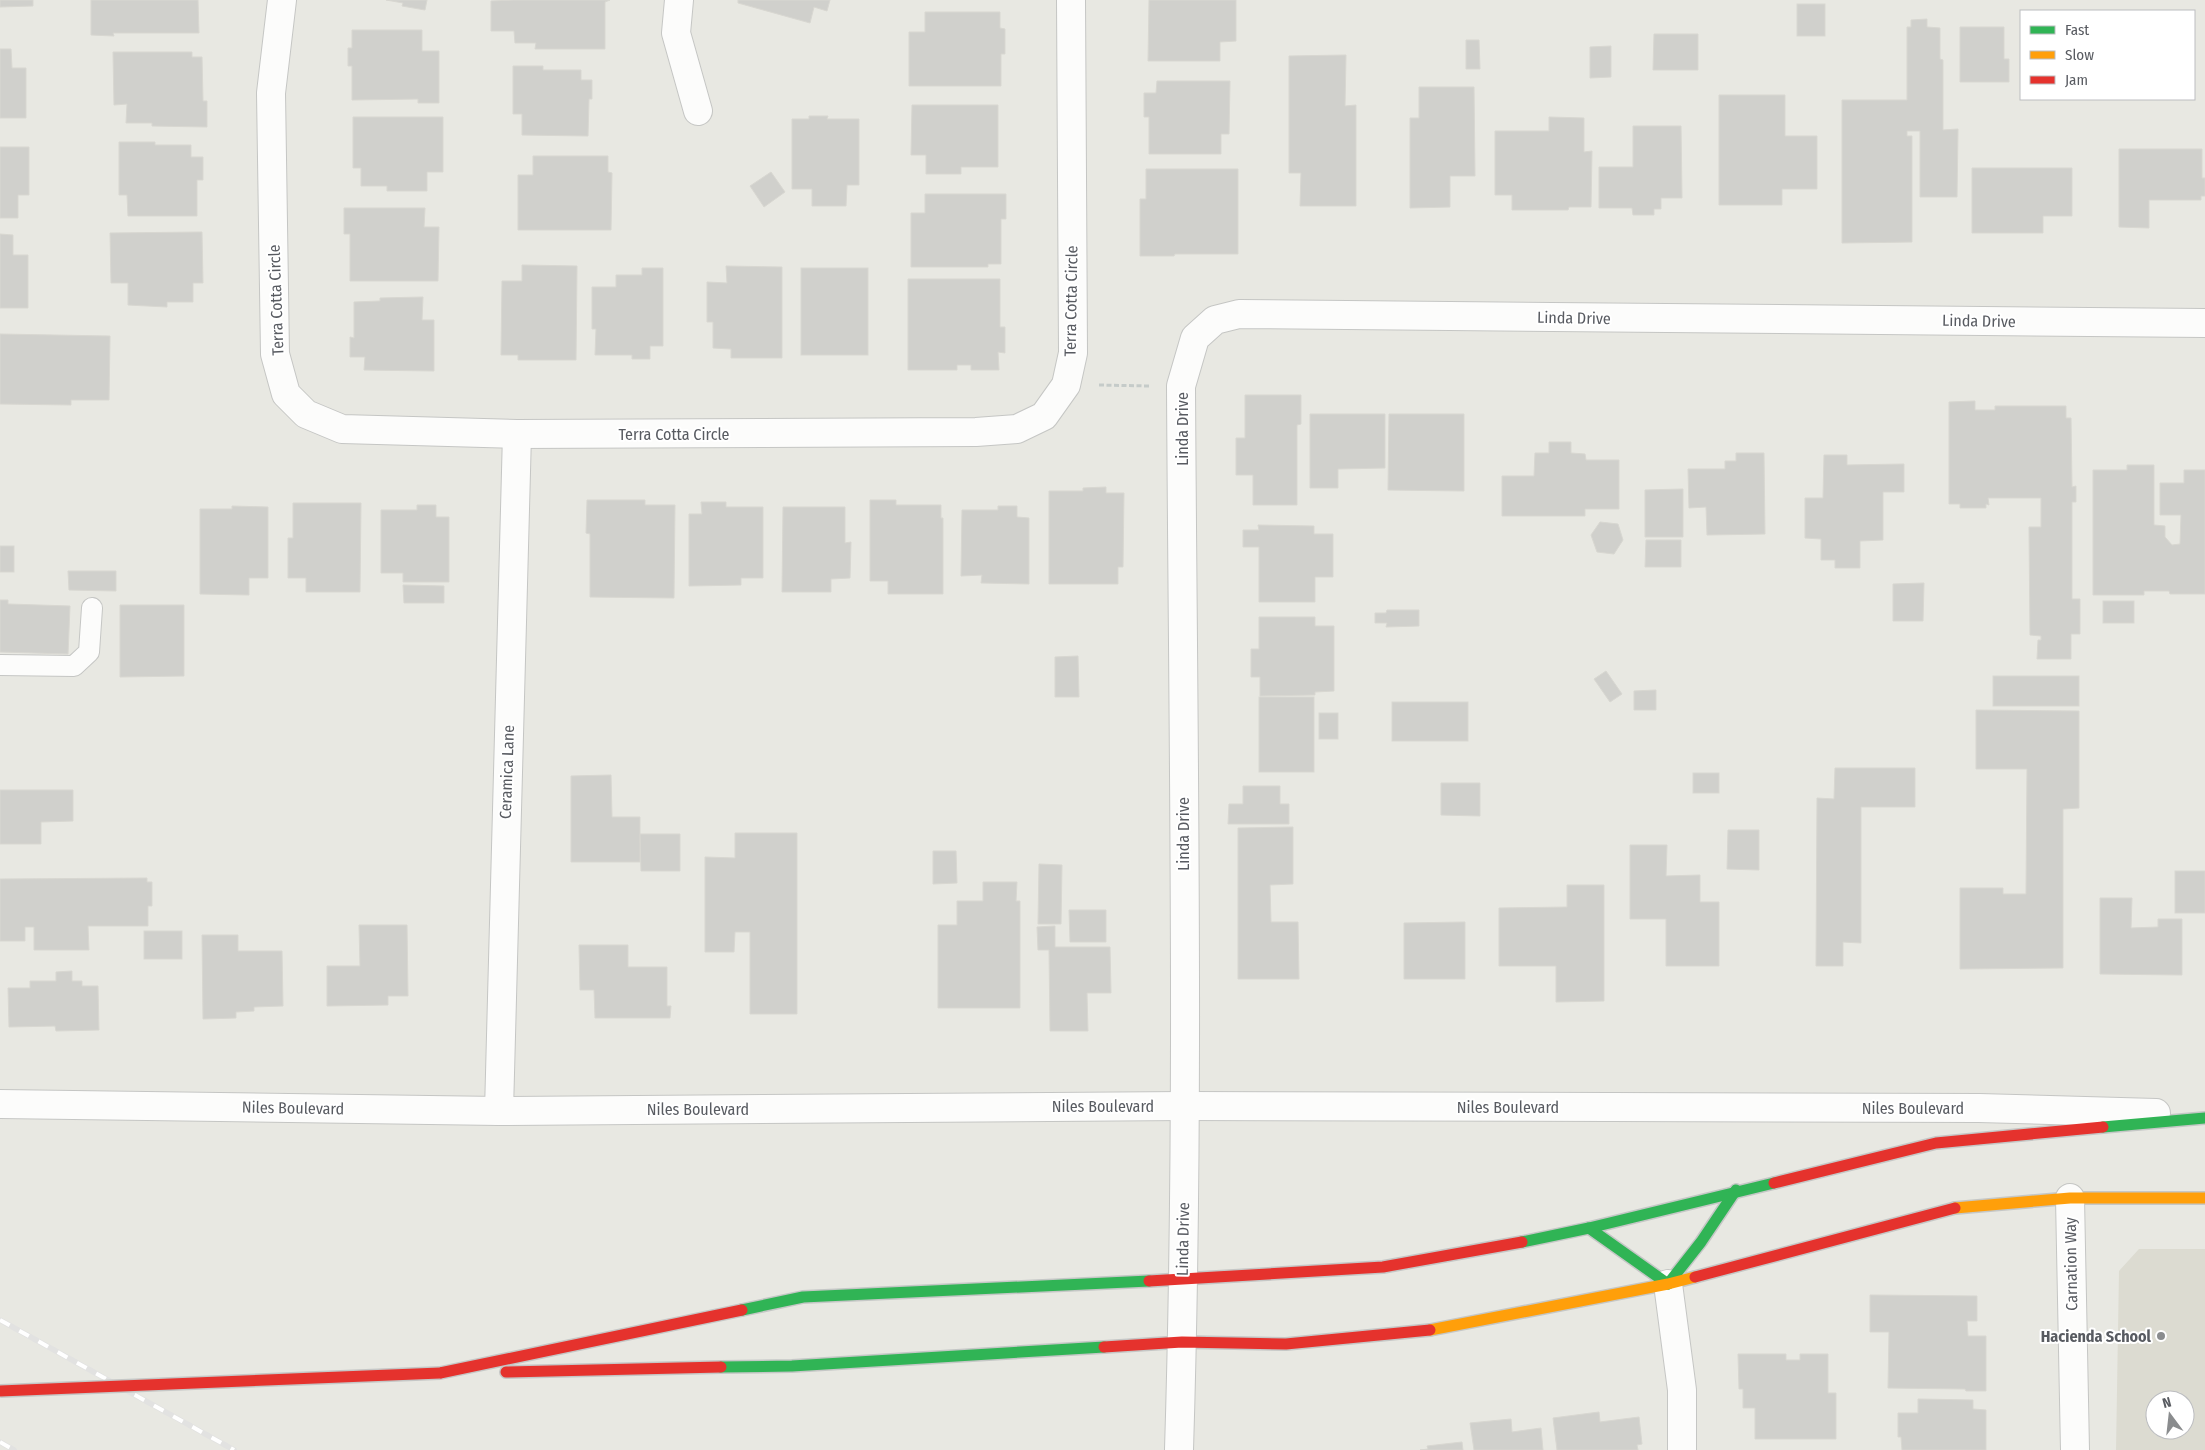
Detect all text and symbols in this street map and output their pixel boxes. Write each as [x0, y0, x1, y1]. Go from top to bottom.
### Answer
legend [2020, 10, 2195, 100]
text: Fast [2065, 21, 2089, 39]
text: Slow [2065, 46, 2094, 64]
text: Jam [2065, 71, 2088, 89]
street label: Terra Cotta Circle [265, 244, 287, 356]
street label: Terra Cotta Circle [1061, 245, 1081, 357]
street label: Linda Drive [1537, 308, 1611, 328]
street label: Linda Drive [1942, 311, 2016, 331]
street label: Linda Drive [1173, 392, 1192, 466]
street label: Terra Cotta Circle [618, 425, 730, 444]
street label: Ceramica Lane [496, 724, 518, 820]
street label: Linda Drive [1174, 797, 1193, 871]
street label: Niles Boulevard [1052, 1097, 1154, 1116]
street label: Niles Boulevard [242, 1098, 344, 1118]
street label: Niles Boulevard [1457, 1098, 1559, 1117]
street label: Niles Boulevard [1862, 1099, 1964, 1118]
street label: Niles Boulevard [647, 1100, 749, 1119]
street label: Linda Drive [1173, 1202, 1193, 1276]
street label: Carnation Way [2061, 1216, 2081, 1311]
place label: Hacienda School [2041, 1327, 2152, 1346]
marker: Hacienda School [2155, 1330, 2167, 1342]
north arrow [2145, 1390, 2195, 1440]
text: N [2161, 1394, 2173, 1412]

